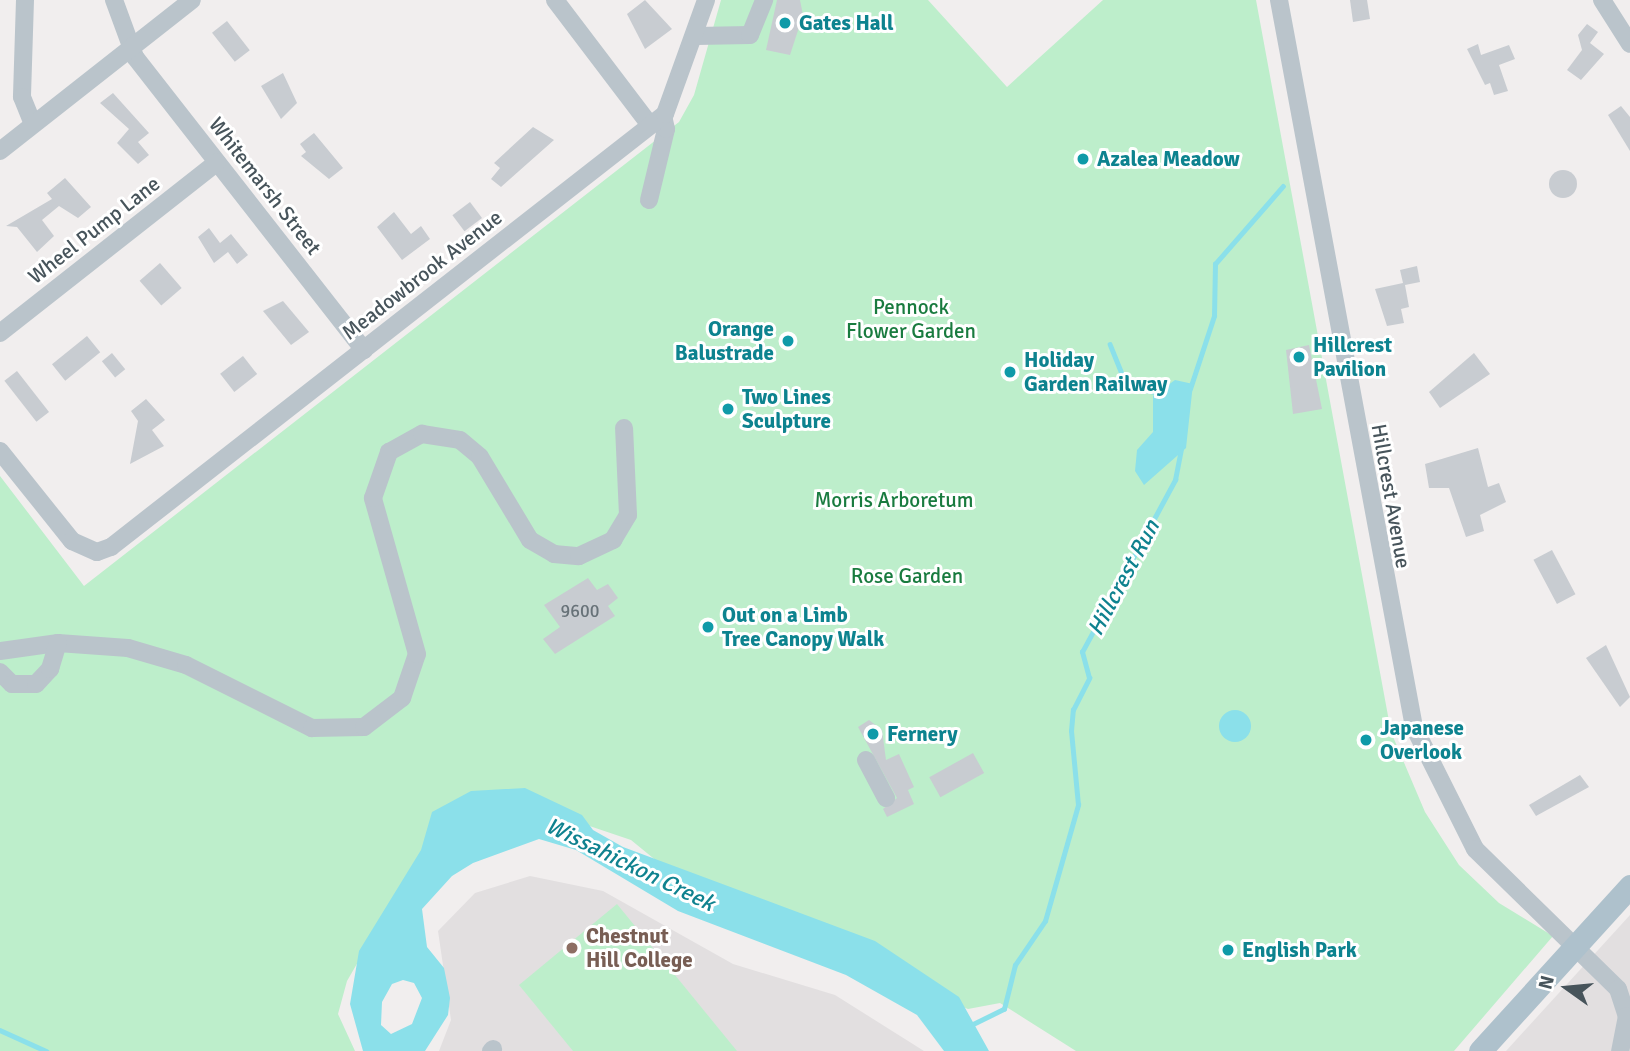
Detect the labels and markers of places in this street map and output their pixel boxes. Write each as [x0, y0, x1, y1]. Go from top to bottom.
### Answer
place label: Gates Hall [799, 10, 894, 36]
marker: Gates Hall [777, 15, 793, 31]
place label: Azalea Meadow [1097, 146, 1240, 172]
marker: Azalea Meadow [1075, 151, 1091, 167]
place label: Orange Balustrade [675, 316, 774, 366]
place label: Hillcrest Pavilion [1313, 332, 1392, 382]
marker: Orange Balustrade [780, 333, 796, 349]
place label: Holiday Garden Railway [1024, 347, 1168, 397]
marker: Hillcrest Pavilion [1291, 349, 1307, 365]
marker: Holiday Garden Railway [1002, 364, 1018, 380]
place label: Two Lines Sculpture [742, 384, 831, 434]
marker: Two Lines Sculpture [720, 401, 736, 417]
place label: Out on a Limb Tree Canopy Walk [722, 602, 884, 652]
marker: Out on a Limb Tree Canopy Walk [700, 619, 716, 635]
place label: Japanese Overlook [1380, 715, 1464, 765]
place label: Fernery [887, 721, 958, 747]
marker: Fernery [865, 726, 881, 742]
marker: Japanese Overlook [1358, 732, 1374, 748]
place label: Chestnut Hill College [586, 923, 693, 973]
place label: English Park [1242, 937, 1357, 963]
marker: Chestnut Hill College [564, 940, 580, 956]
marker: English Park [1220, 942, 1236, 958]

